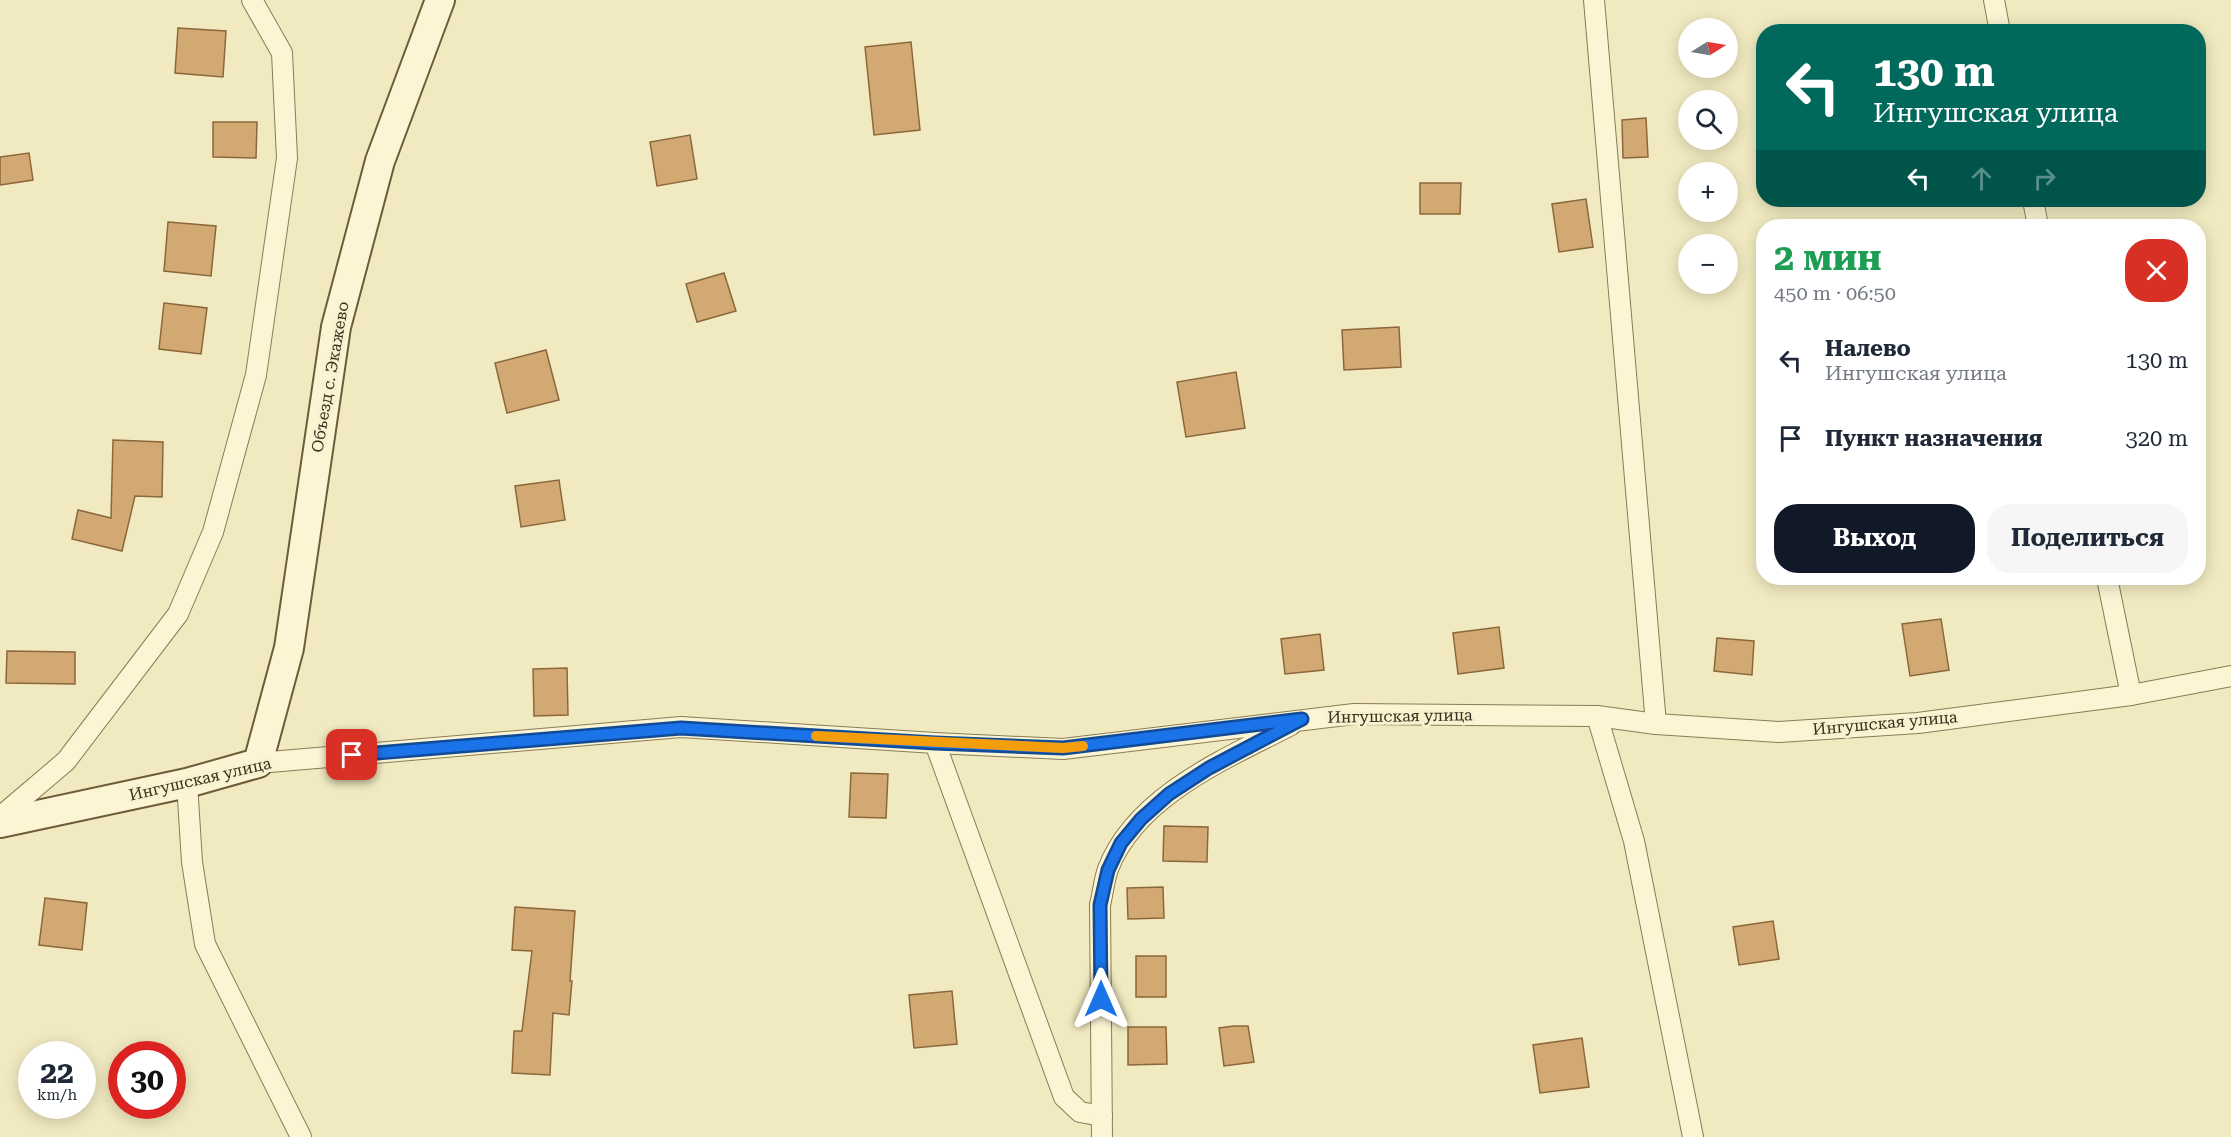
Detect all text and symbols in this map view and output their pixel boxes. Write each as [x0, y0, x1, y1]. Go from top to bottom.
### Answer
north arrow [1678, 18, 1738, 78]
map controls [1678, 18, 1738, 294]
text: 130 m [1873, 47, 1995, 96]
icon: left [1774, 48, 1852, 126]
button: search [1678, 90, 1738, 150]
text: Ингушская улица [1873, 97, 2118, 129]
button: + [1678, 162, 1738, 222]
icon: left [1902, 162, 1935, 195]
icon: ahead [1965, 162, 1998, 195]
icon: right [2028, 162, 2061, 195]
button: − [1678, 234, 1738, 294]
text: 2 мин [1774, 237, 1882, 279]
button: close [2125, 239, 2188, 302]
text: 450 m · 06:50 [1774, 281, 1896, 305]
street label: Объезд с. Экажево [307, 300, 353, 454]
text: Налево [1825, 336, 1911, 361]
icon: left [1774, 344, 1807, 377]
text: 130 m [2125, 348, 2188, 373]
text: Ингушская улица [1825, 361, 2007, 385]
icon: arrive [1774, 422, 1807, 455]
text: Пункт назначения [1825, 426, 2043, 451]
text: 320 m [2125, 426, 2188, 451]
button: Выход [1774, 504, 1975, 573]
button: Поделиться [1987, 504, 2188, 573]
street label: Ингушская улица [1327, 705, 1473, 727]
street label: Ингушская улица [1812, 707, 1959, 739]
pin [326, 729, 377, 780]
icon: arrive [335, 738, 368, 771]
street label: Ингушская улица [127, 753, 273, 805]
position arrow [1069, 967, 1133, 1031]
speed limit sign: 30 [108, 1041, 186, 1119]
text: 22 [40, 1055, 74, 1090]
text: km/h [37, 1086, 77, 1104]

